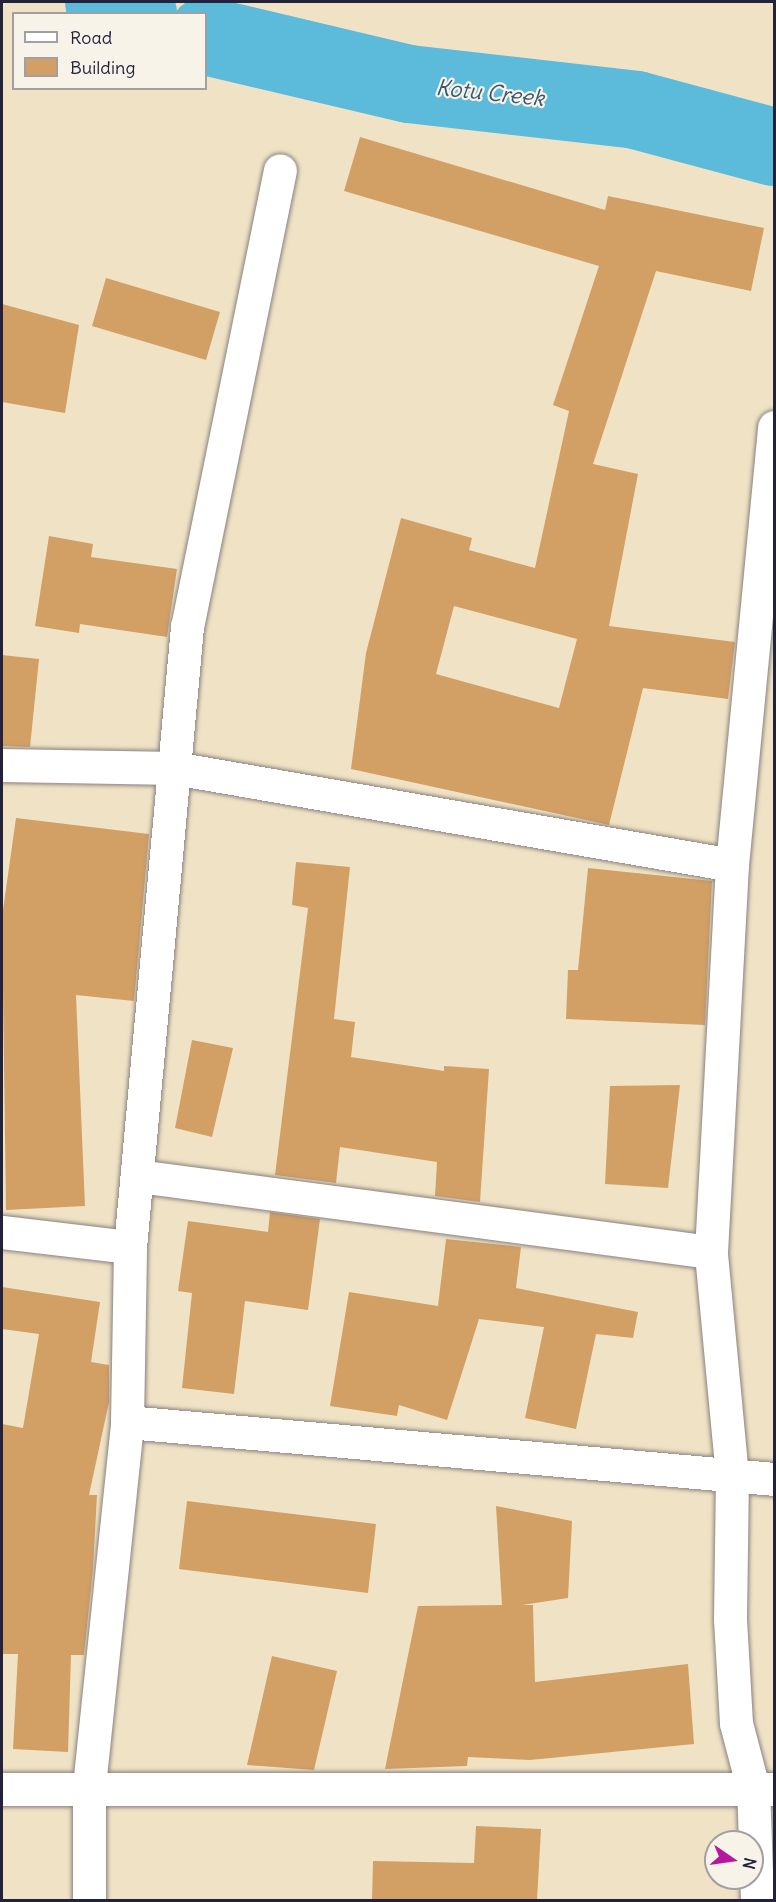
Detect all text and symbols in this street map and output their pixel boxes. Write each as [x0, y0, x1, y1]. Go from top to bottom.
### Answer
legend [12, 12, 207, 90]
text: Road [70, 26, 112, 49]
text: Building [70, 56, 135, 79]
water label: Kotu Creek [435, 74, 545, 112]
north arrow [704, 1830, 764, 1890]
text: N [739, 1856, 761, 1871]

